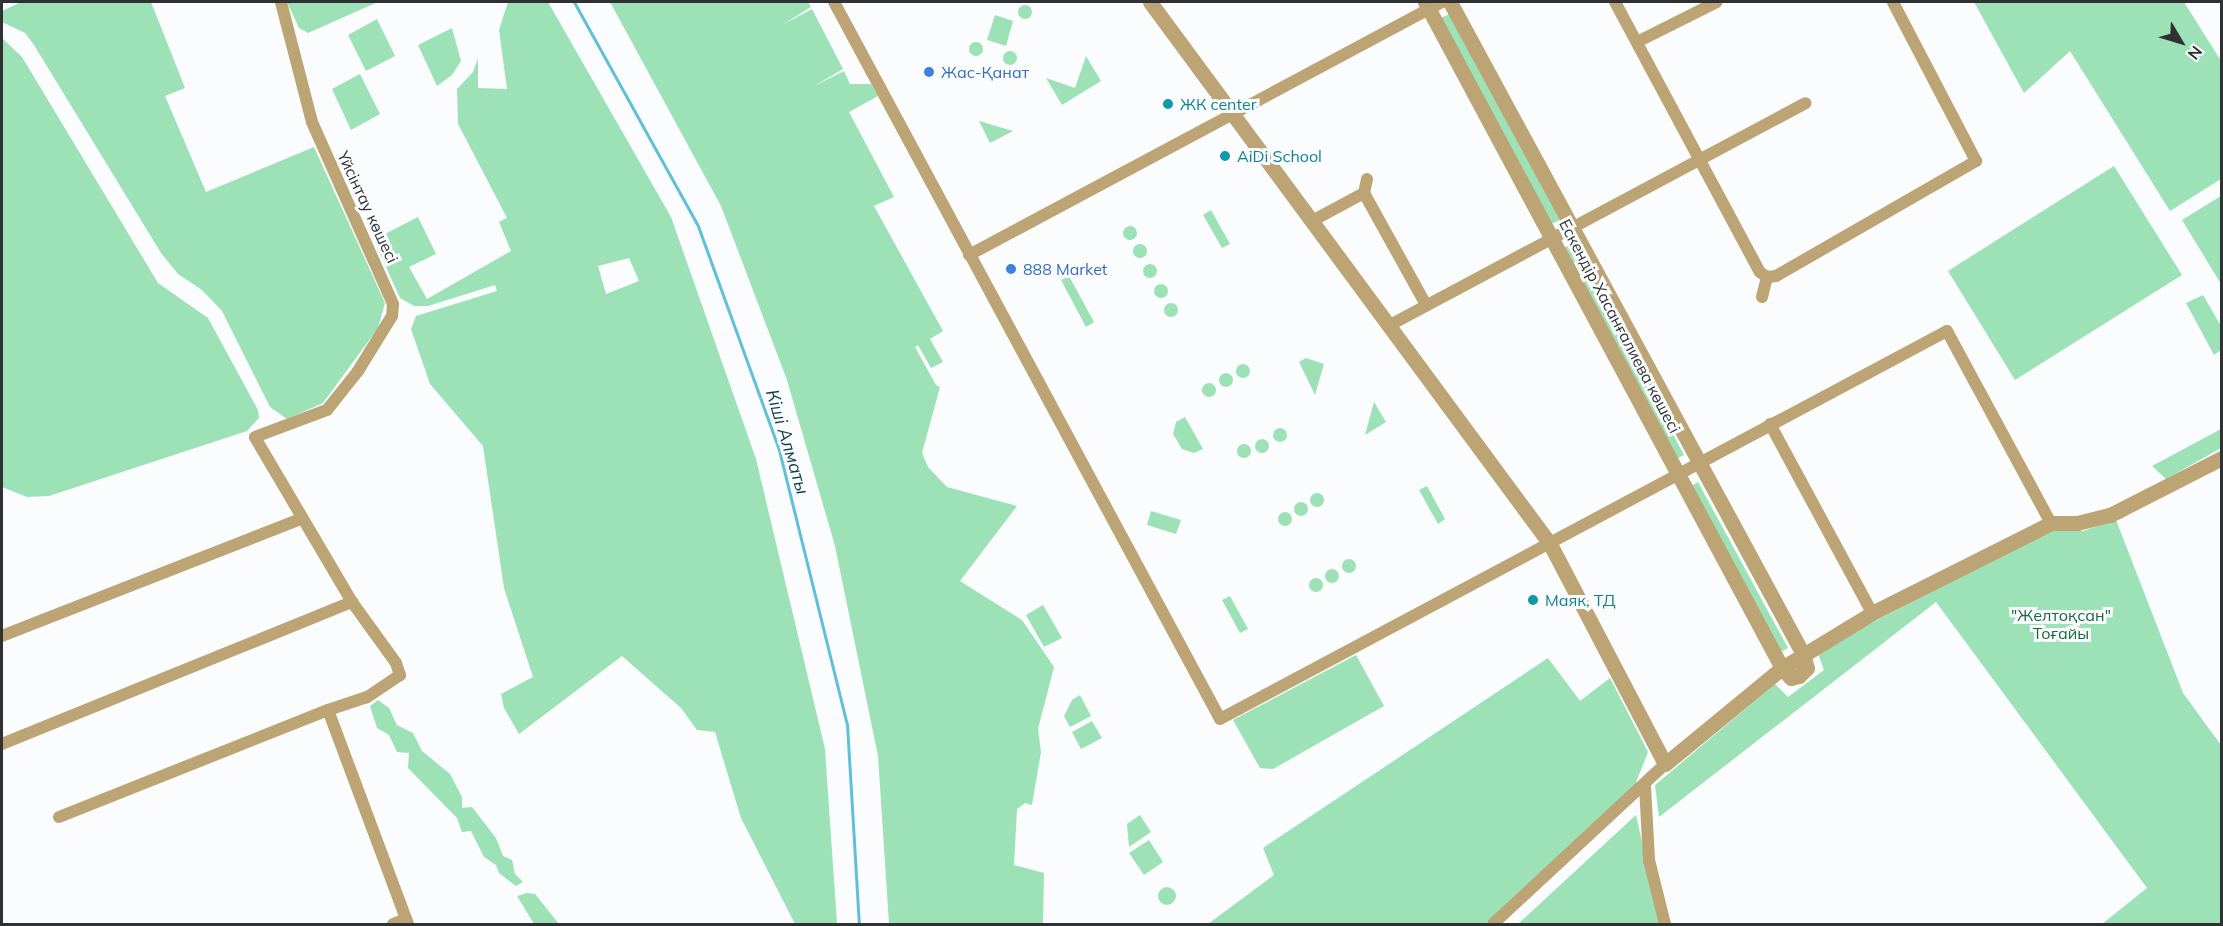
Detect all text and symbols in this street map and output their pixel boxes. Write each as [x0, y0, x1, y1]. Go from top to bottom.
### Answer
north arrow [2151, 12, 2211, 72]
text: N [2184, 42, 2207, 64]
place label: Жас-Қанат [941, 62, 1029, 82]
marker: Жас-Қанат [922, 65, 936, 79]
place label: ЖК center [1180, 94, 1256, 114]
marker: ЖК center [1161, 97, 1175, 111]
place label: AiDi School [1237, 146, 1322, 166]
street label: Үйсінтау көшесі [334, 148, 402, 266]
marker: AiDi School [1218, 149, 1232, 163]
street label: Ескендір Хасанғалиева көшесі [1555, 216, 1685, 436]
place label: 888 Market [1023, 259, 1107, 279]
marker: 888 Market [1004, 262, 1018, 276]
water label: Кіші Алматы [761, 387, 813, 497]
place label: Маяк, ТД [1545, 590, 1615, 610]
marker: Маяк, ТД [1526, 593, 1540, 607]
park label: "Желтоқсан" Тоғайы [2011, 605, 2111, 643]

